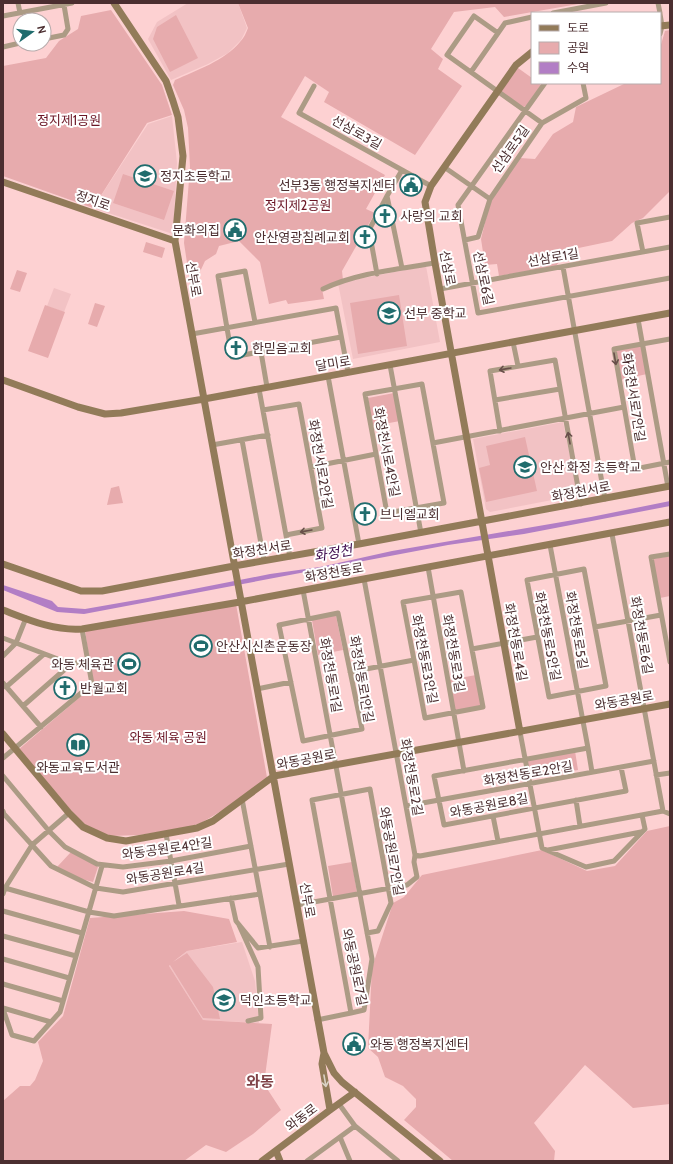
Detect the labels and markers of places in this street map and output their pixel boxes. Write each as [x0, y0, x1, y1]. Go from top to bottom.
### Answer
school or university icon: 정지초등학교 [132, 163, 158, 189]
place label: 정지초등학교 [160, 168, 232, 184]
public building icon: 선부3동 행정복지센터 [398, 172, 424, 198]
place label: 선부3동 행정복지센터 [278, 177, 396, 193]
church icon: 사랑의 교회 [372, 203, 398, 229]
place label: 사랑의 교회 [400, 208, 463, 224]
public building icon: 문화의집 [222, 217, 248, 243]
place label: 문화의집 [172, 222, 220, 238]
church icon: 안산영광침례교회 [352, 224, 378, 250]
place label: 안산영광침례교회 [254, 229, 350, 245]
school or university icon: 선부 중학교 [376, 300, 402, 326]
place label: 선부 중학교 [404, 305, 467, 321]
church icon: 한믿음교회 [223, 335, 249, 361]
place label: 한믿음교회 [252, 340, 312, 356]
school or university icon: 안산 화정 초등학교 [512, 454, 538, 480]
place label: 안산 화정 초등학교 [540, 459, 642, 475]
church icon: 브니엘교회 [352, 501, 378, 527]
place label: 브니엘교회 [380, 506, 440, 522]
sports icon: 안산시신촌운동장 [188, 633, 214, 659]
place label: 안산시신촌운동장 [216, 638, 312, 654]
sports icon: 와동 체육관 [116, 651, 142, 677]
place label: 와동 체육관 [51, 656, 114, 672]
church icon: 반월교회 [52, 675, 78, 701]
place label: 반월교회 [80, 680, 128, 696]
library icon: 와동교육도서관 [65, 732, 91, 758]
place label: 와동교육도서관 [36, 759, 120, 775]
school or university icon: 덕인초등학교 [211, 987, 237, 1013]
place label: 덕인초등학교 [240, 992, 312, 1008]
public building icon: 와동 행정복지센터 [341, 1031, 367, 1057]
place label: 와동 행정복지센터 [370, 1036, 469, 1052]

